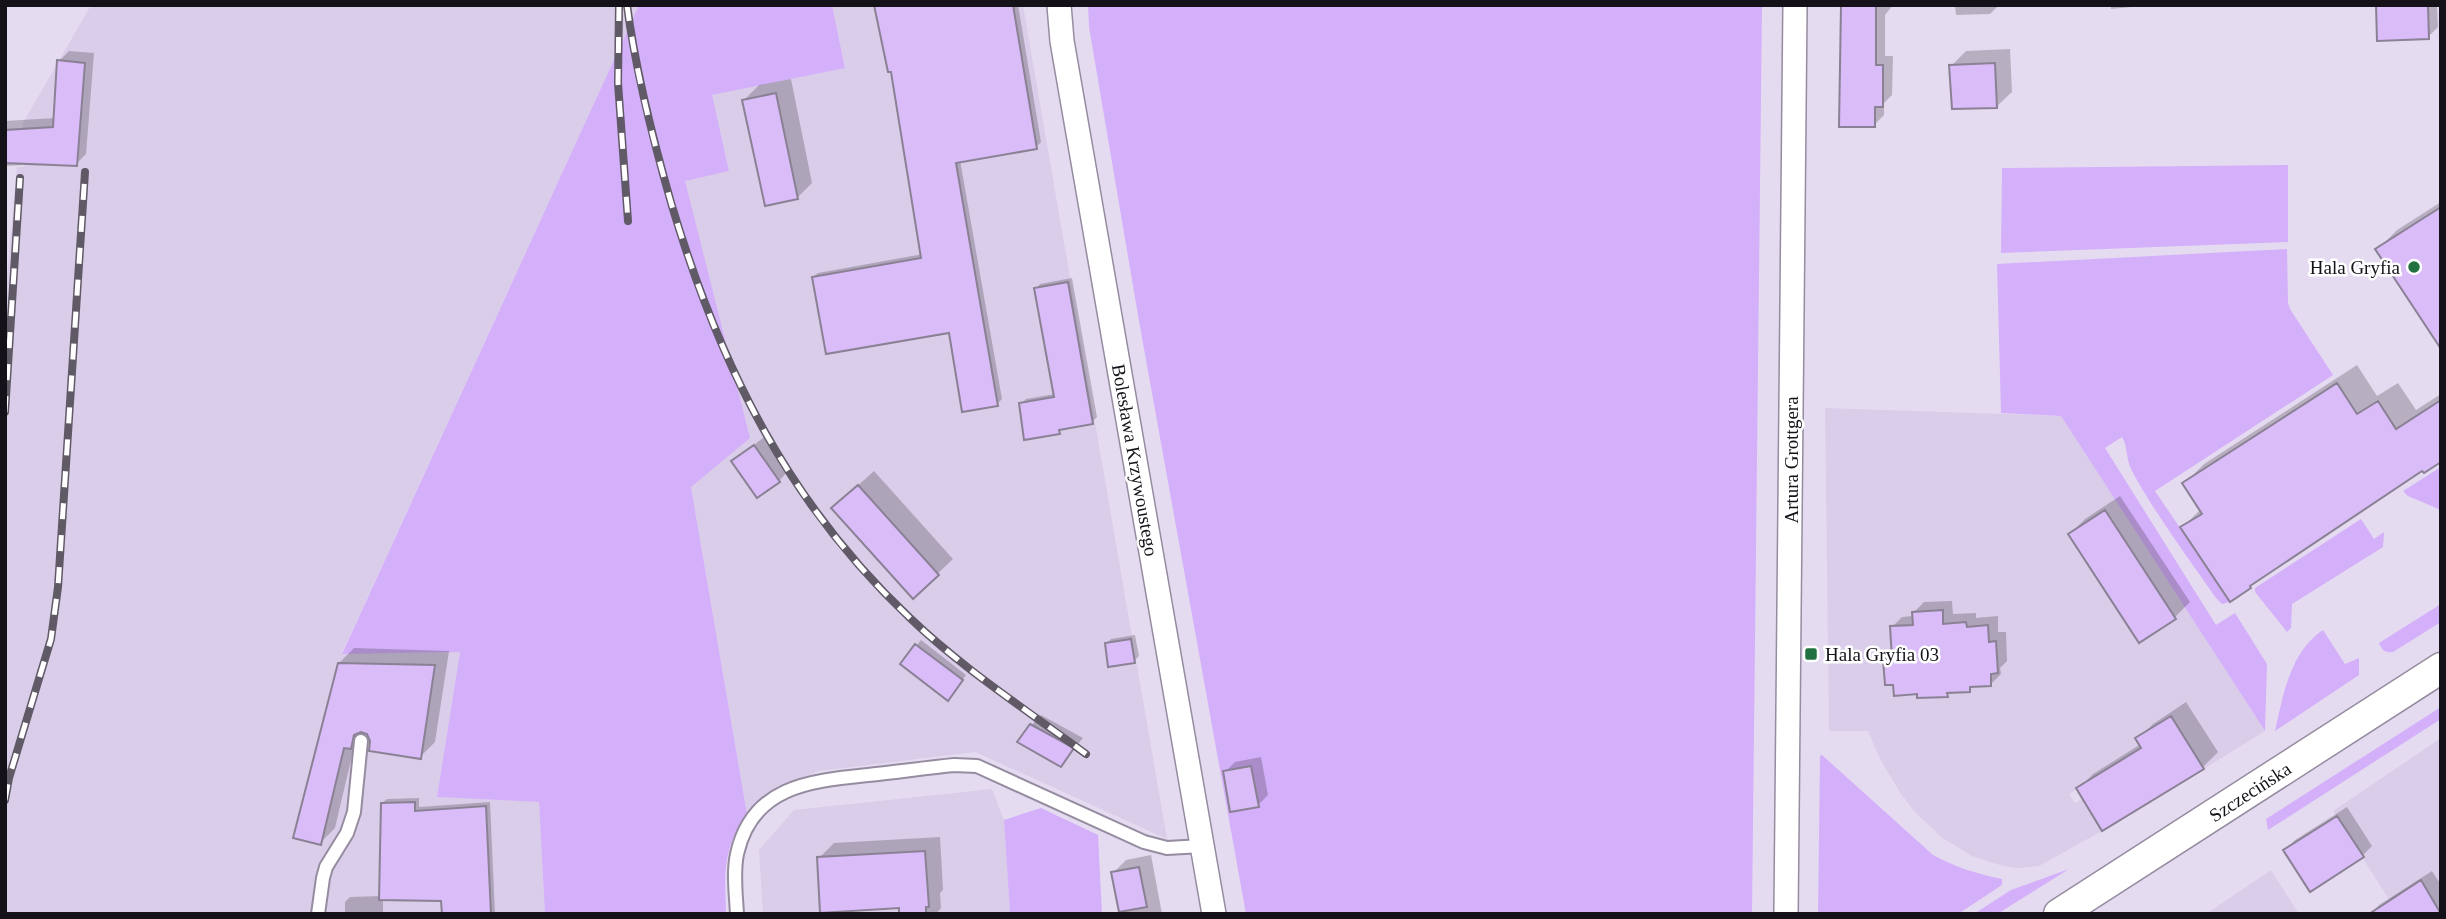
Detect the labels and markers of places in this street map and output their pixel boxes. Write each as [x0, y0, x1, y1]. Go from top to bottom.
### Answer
place label: Hala Gryfia [2310, 257, 2401, 278]
marker: Hala Gryfia [2406, 259, 2422, 275]
place label: Hala Gryfia 03 [1825, 644, 1939, 665]
marker: Hala Gryfia 03 [1803, 646, 1819, 662]

